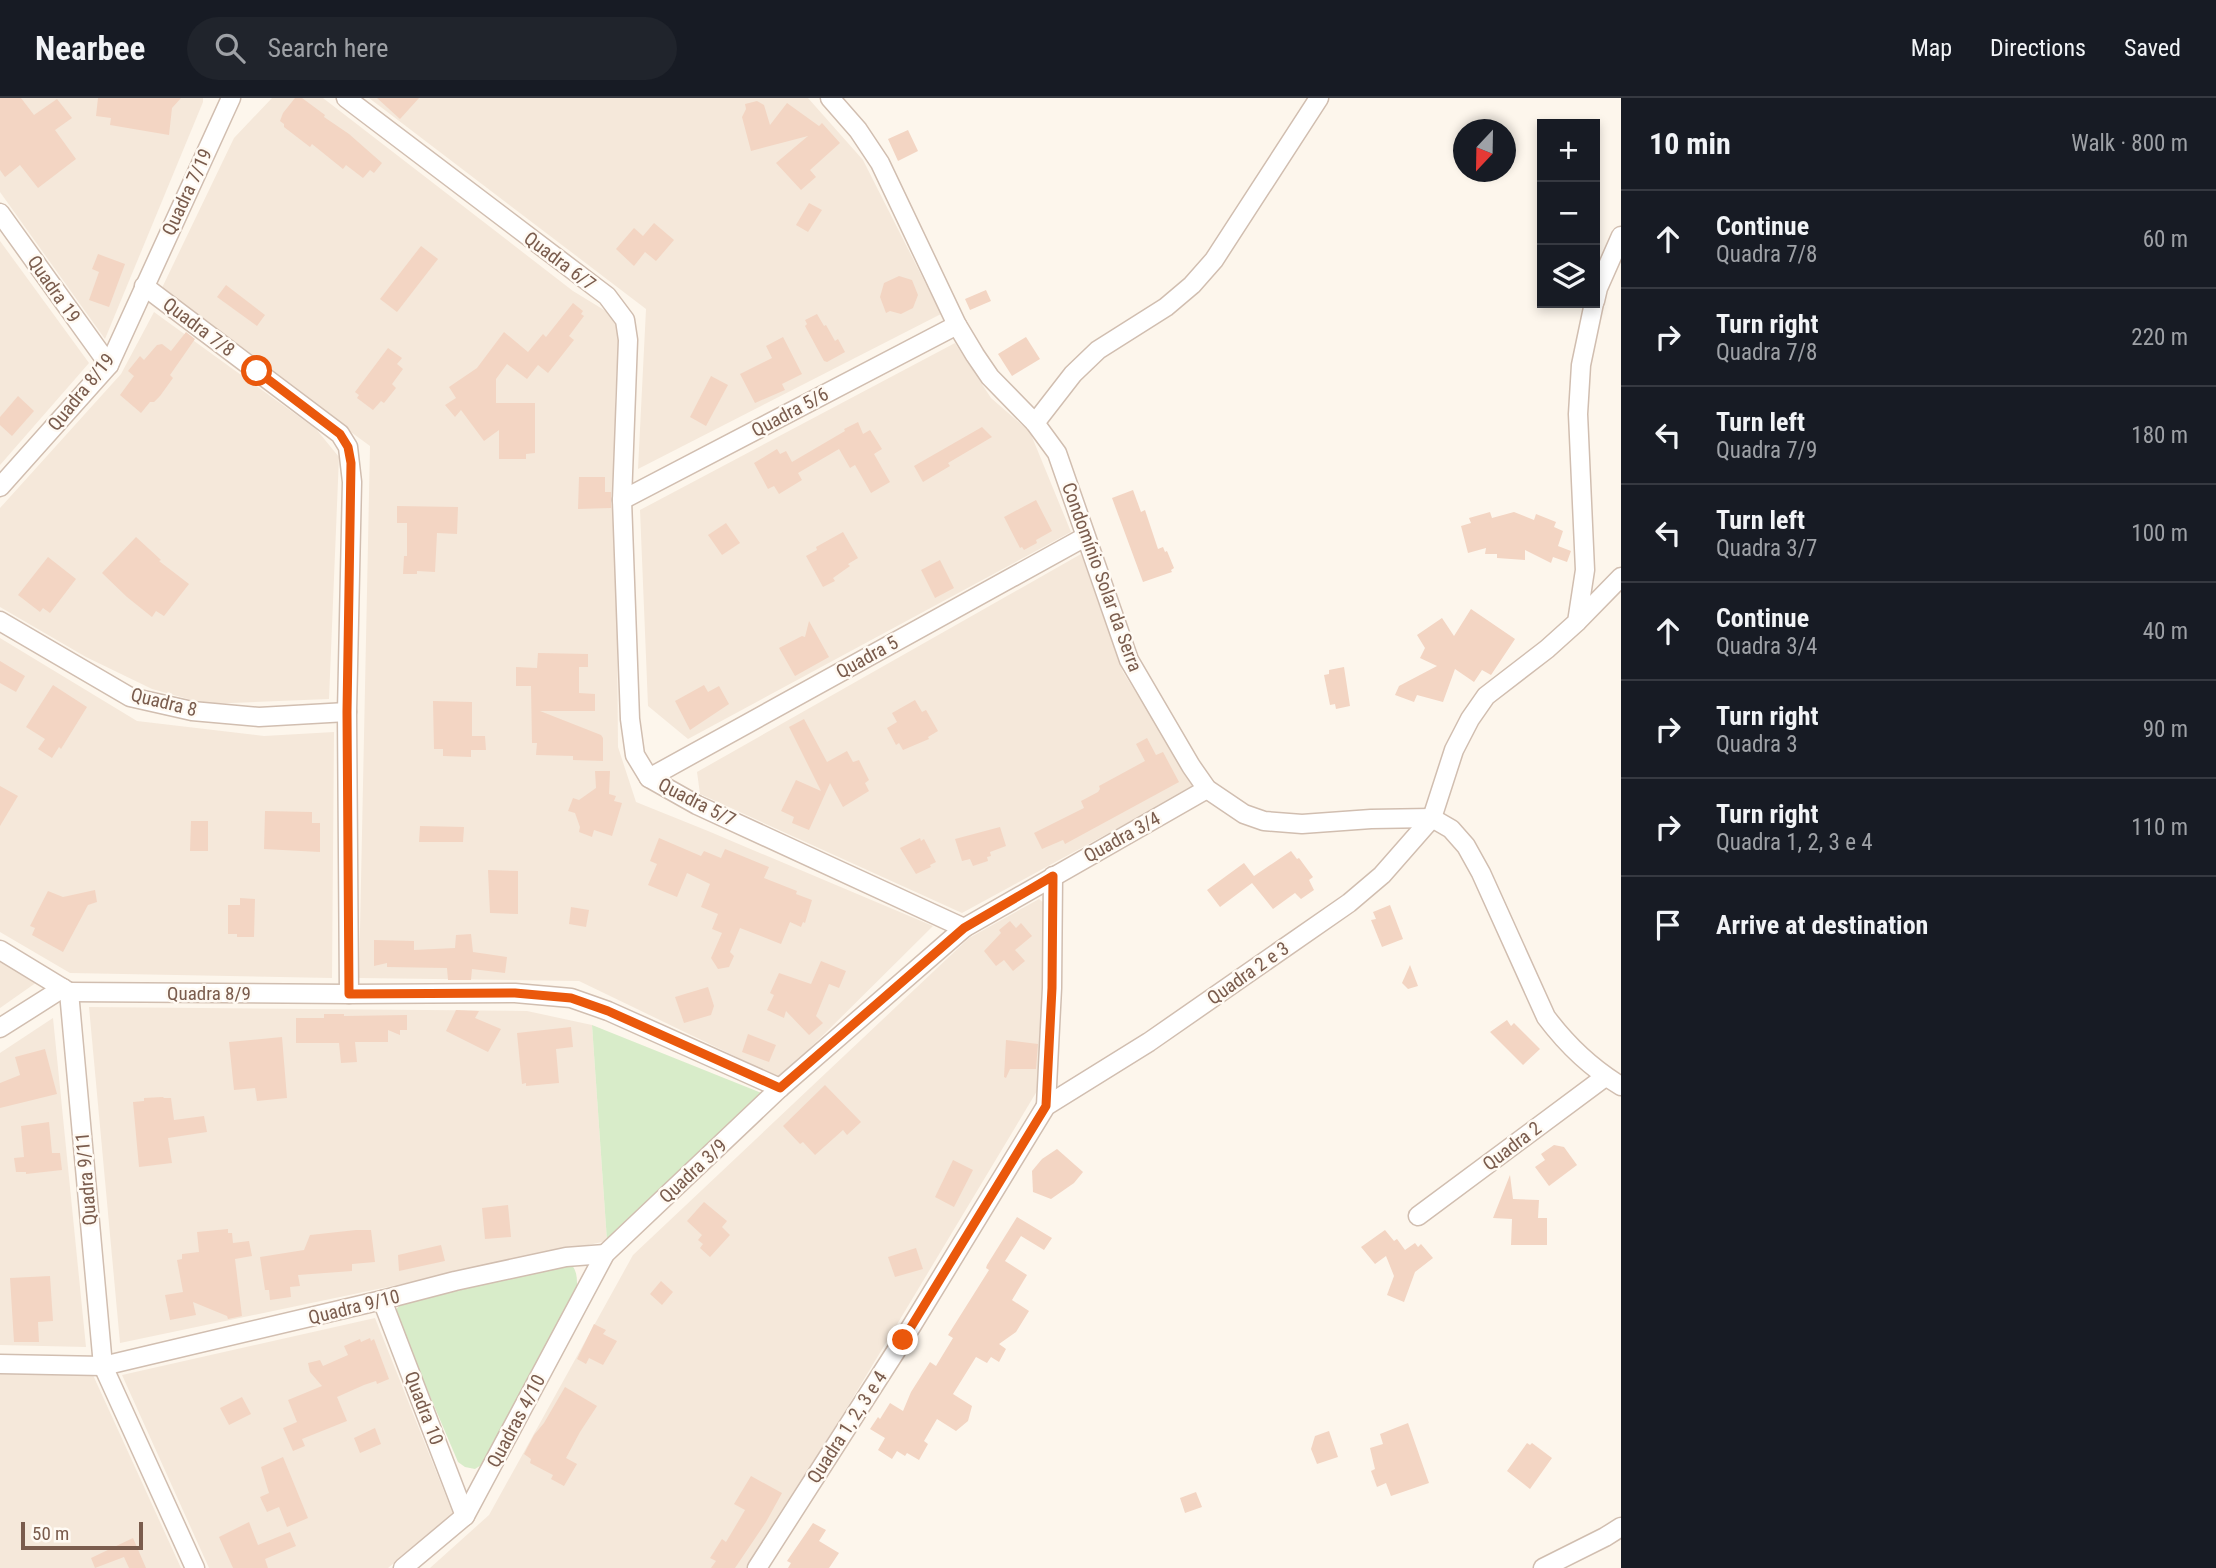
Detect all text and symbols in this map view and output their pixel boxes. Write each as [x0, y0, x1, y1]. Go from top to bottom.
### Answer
search box [187, 17, 677, 80]
text: Nearbee [35, 29, 145, 68]
icon: search [211, 29, 249, 67]
text: Search here [267, 33, 388, 63]
text: Map [1911, 34, 1952, 62]
text: Directions [1990, 34, 2086, 62]
text: Saved [2124, 34, 2181, 62]
north arrow [1453, 119, 1516, 182]
map controls [1537, 119, 1600, 308]
button: + [1537, 119, 1600, 182]
text: 10 min [1649, 126, 1731, 161]
text: Walk · 800 m [2071, 130, 2188, 157]
street label: Quadra 7/19 [157, 145, 217, 239]
button: − [1537, 182, 1600, 245]
text: Continue [1716, 211, 1809, 241]
icon: ahead [1649, 220, 1687, 258]
text: 60 m [2143, 226, 2188, 253]
street label: Quadra 6/7 [520, 227, 600, 295]
text: Quadra 7/8 [1716, 241, 1817, 268]
button: layers [1537, 245, 1600, 308]
street label: Quadra 19 [23, 251, 85, 327]
street label: Quadra 7/8 [159, 293, 239, 361]
text: Turn right [1716, 309, 1818, 339]
icon: right [1649, 318, 1687, 356]
text: 220 m [2131, 324, 2188, 351]
text: Quadra 7/8 [1716, 339, 1817, 366]
street label: Quadra 8/19 [43, 349, 119, 435]
route start [241, 355, 272, 386]
street label: Quadra 5/6 [748, 382, 832, 442]
text: Turn left [1716, 407, 1805, 437]
icon: left [1649, 416, 1687, 454]
text: 180 m [2131, 422, 2188, 449]
text: Quadra 7/9 [1716, 437, 1817, 464]
street label: Condomínio Solar da Serra [1057, 479, 1147, 675]
text: Turn left [1716, 505, 1805, 535]
icon: left [1649, 514, 1687, 552]
text: 100 m [2131, 520, 2188, 547]
text: Quadra 3/7 [1716, 535, 1817, 562]
text: Continue [1716, 603, 1809, 633]
icon: ahead [1649, 612, 1687, 650]
text: 40 m [2143, 618, 2188, 645]
street label: Quadra 5 [832, 631, 902, 683]
text: Quadra 3/4 [1716, 633, 1817, 660]
street label: Quadra 8 [129, 683, 199, 721]
text: Turn right [1716, 701, 1818, 731]
icon: right [1649, 710, 1687, 748]
text: 90 m [2143, 716, 2188, 743]
text: Quadra 3 [1716, 731, 1798, 758]
street label: Quadra 5/7 [654, 773, 740, 831]
text: Turn right [1716, 799, 1818, 829]
street label: Quadra 3/4 [1080, 807, 1164, 867]
icon: right [1649, 808, 1687, 846]
text: 110 m [2131, 814, 2188, 841]
text: Quadra 1, 2, 3 e 4 [1716, 829, 1873, 856]
icon: arrive [1649, 906, 1687, 944]
text: Arrive at destination [1716, 910, 1928, 940]
street label: Quadra 2 e 3 [1203, 937, 1293, 1009]
street label: Quadra 8/9 [167, 982, 251, 1005]
street label: Quadra 2 [1478, 1117, 1546, 1175]
street label: Quadra 9/11 [70, 1132, 102, 1226]
street label: Quadra 3/9 [655, 1134, 731, 1208]
street label: Quadra 9/10 [306, 1285, 402, 1329]
route end [887, 1324, 918, 1355]
street label: Quadra 1, 2, 3 e 4 [802, 1366, 892, 1488]
street label: Quadra 10 [400, 1368, 448, 1448]
street label: Quadras 4/10 [482, 1371, 550, 1471]
scale bar [21, 1519, 144, 1551]
text: 50 m [32, 1522, 69, 1545]

